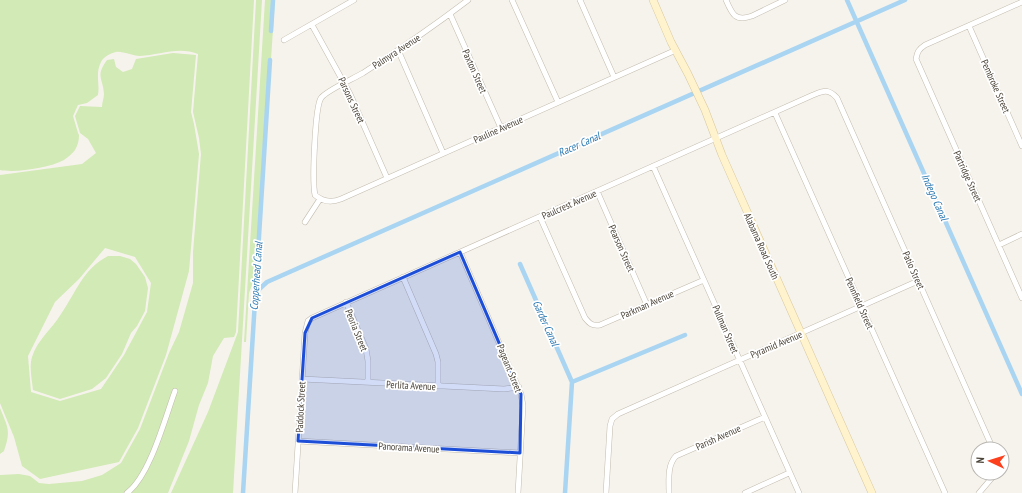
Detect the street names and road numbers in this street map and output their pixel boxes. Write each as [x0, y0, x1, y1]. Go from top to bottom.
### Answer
street label: Palmyra Avenue [370, 31, 423, 72]
street label: Paxton Street [459, 47, 490, 95]
street label: Pembroke Street [978, 58, 1013, 115]
street label: Parsons Street [335, 75, 368, 126]
street label: Pauline Avenue [471, 113, 525, 146]
street label: Partridge Street [951, 149, 985, 204]
street label: Paulcrest Avenue [540, 187, 599, 222]
street label: Alabama Road South [741, 211, 782, 281]
street label: Pearson Street [605, 223, 638, 274]
street label: Patio Street [899, 249, 928, 291]
street label: Pennfield Street [842, 275, 877, 331]
street label: Parkman Avenue [619, 287, 676, 322]
street label: Pullman Street [710, 303, 742, 355]
street label: Peoria Street [342, 307, 371, 353]
street label: Pyramid Avenue [748, 328, 804, 361]
street label: Pageant Street [494, 342, 525, 394]
street label: Perlita Avenue [386, 378, 436, 393]
street label: Paddock Street [293, 381, 308, 433]
street label: Parish Avenue [694, 422, 743, 453]
street label: Panorama Avenue [378, 439, 440, 456]

